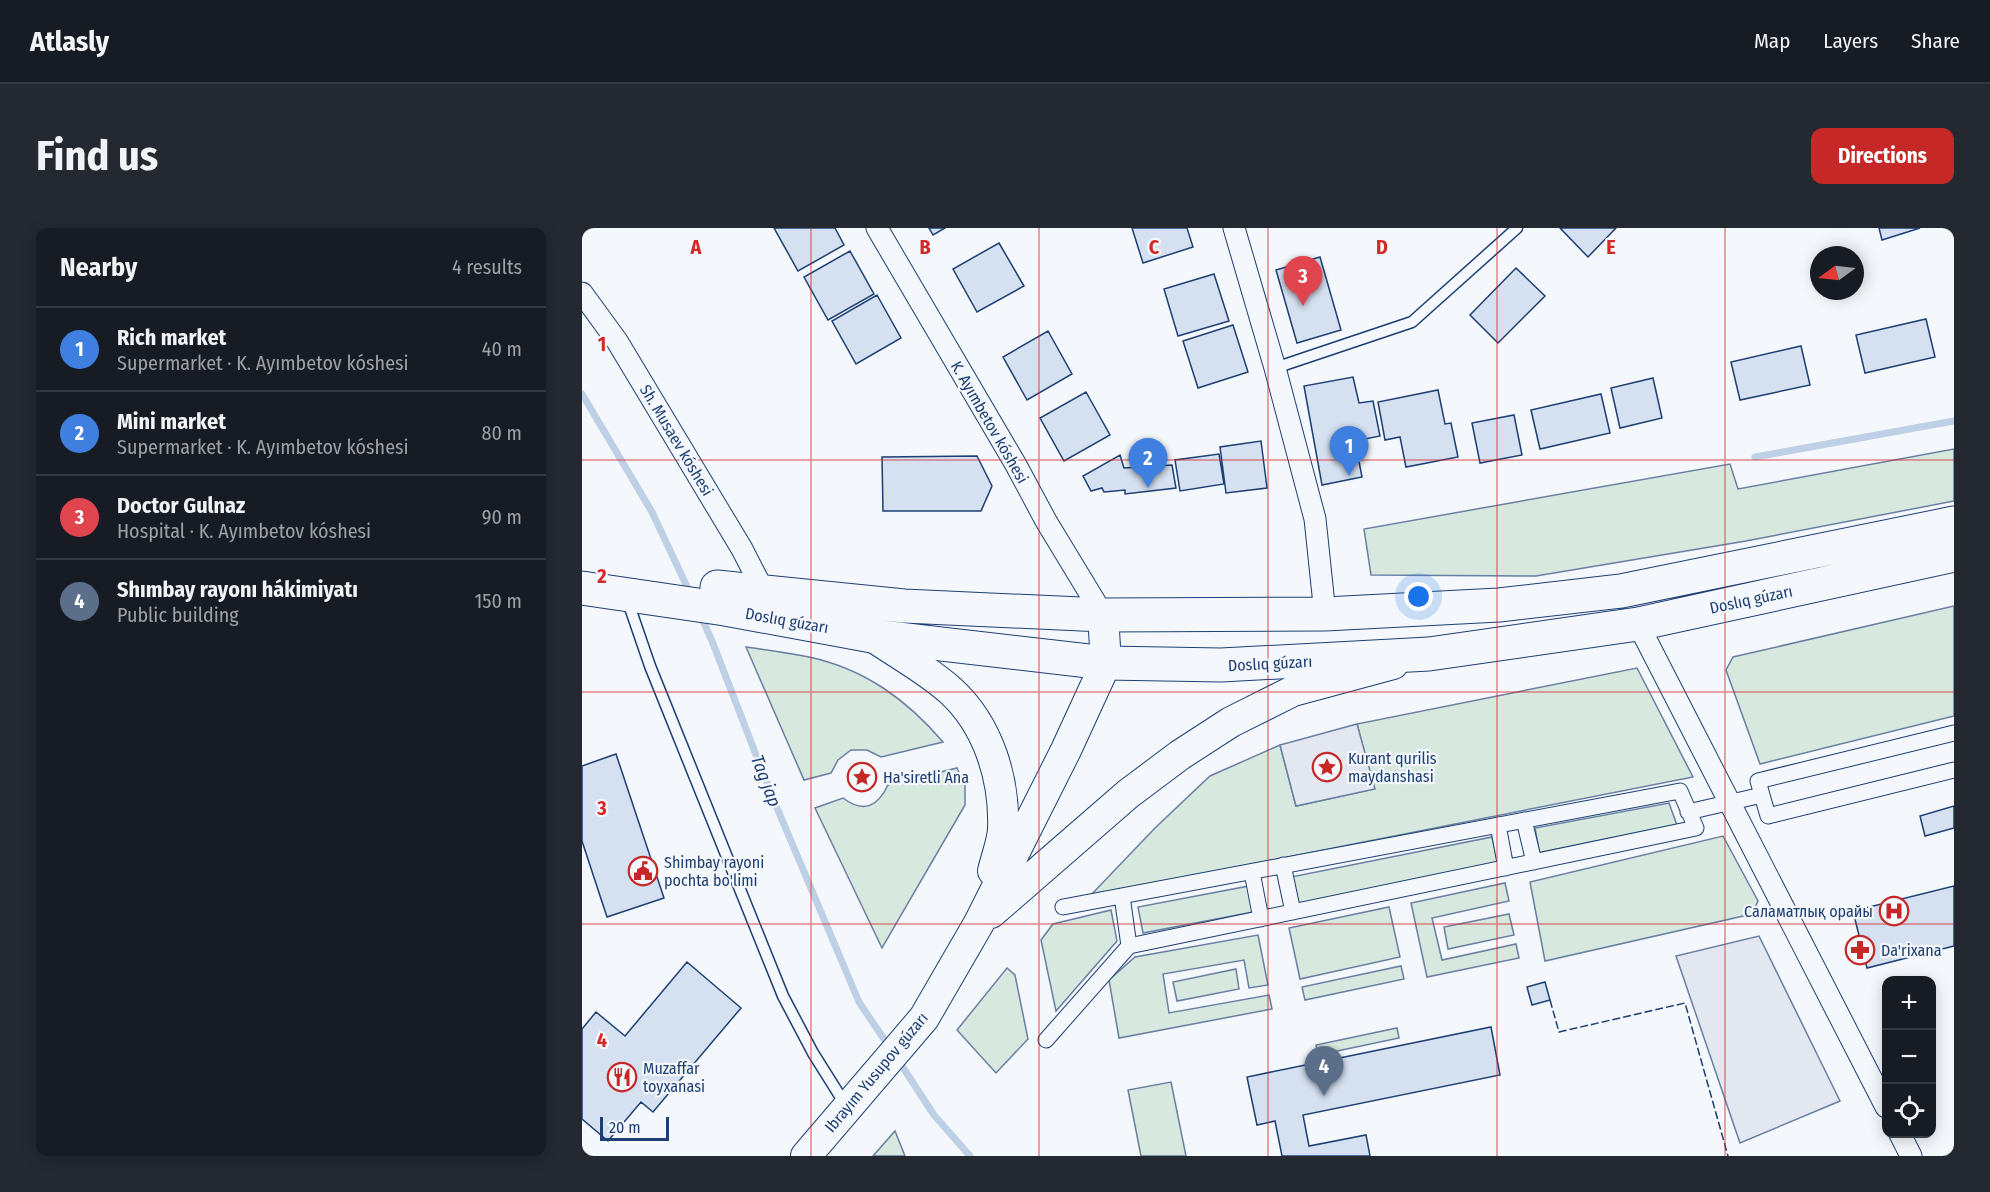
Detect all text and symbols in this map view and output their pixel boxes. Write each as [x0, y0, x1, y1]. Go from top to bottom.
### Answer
text: Atlasly [30, 25, 109, 58]
text: Map [1754, 28, 1790, 54]
text: Layers [1823, 28, 1878, 54]
text: Share [1911, 28, 1960, 54]
button: Directions [1811, 128, 1954, 184]
text: Find us [36, 131, 158, 181]
text: A [690, 235, 703, 259]
text: B [919, 235, 931, 259]
text: C [1149, 235, 1160, 259]
text: D [1376, 235, 1388, 259]
text: E [1606, 235, 1616, 259]
north arrow [1810, 246, 1864, 300]
text: Nearby [60, 252, 137, 283]
text: 4 results [452, 255, 522, 279]
pin: 3 [1284, 256, 1322, 306]
text: Rich market [117, 324, 226, 351]
text: 1 [598, 332, 606, 356]
text: 1 [75, 337, 84, 361]
text: 40 m [482, 337, 522, 361]
text: Supermarket · K. Ayımbetov kóshesi [117, 351, 409, 375]
street label: K. Ayımbetov kóshesi [947, 358, 1032, 487]
street label: Sh. Musaev kóshesi [636, 381, 717, 499]
text: Mini market [117, 408, 226, 435]
text: 2 [75, 421, 84, 445]
text: 80 m [482, 421, 522, 445]
pin: 1 [1330, 426, 1368, 476]
text: Supermarket · K. Ayımbetov kóshesi [117, 435, 409, 459]
pin: 2 [1128, 438, 1168, 488]
text: Doctor Gulnaz [117, 492, 245, 519]
text: 3 [75, 505, 84, 529]
text: 90 m [482, 505, 522, 529]
text: Hospital · K. Ayımbetov kóshesi [117, 519, 371, 543]
text: 2 [596, 564, 607, 588]
text: Shımbay rayonı hákimiyatı [117, 576, 358, 603]
street label: Doslıq gúzarı [1708, 581, 1794, 618]
your location [1404, 582, 1433, 611]
text: 4 [74, 589, 85, 613]
text: 150 m [475, 589, 522, 613]
text: Public building [117, 603, 239, 627]
street label: Doslıq gúzarı [744, 604, 830, 637]
street label: Doslıq gúzarı [1227, 652, 1313, 675]
place label: Kurant qurilis maydanshasi [1348, 749, 1437, 786]
place icon: Kurant qurilis maydanshasi [1311, 751, 1343, 783]
water label: Tag jap [746, 752, 786, 810]
place icon: Ha'siretli Ana [846, 761, 878, 793]
place label: Ha'siretli Ana [883, 768, 969, 787]
text: 3 [596, 796, 607, 820]
place label: Shimbay rayoni pochta bo'limi [664, 853, 764, 890]
public building icon: Shimbay rayoni pochta bo'limi [627, 855, 659, 887]
hospital icon: Саламатлық орайы [1878, 895, 1910, 927]
place label: Саламатлық орайы [1744, 902, 1873, 921]
pharmacy icon: Da'rixana [1844, 934, 1876, 966]
place label: Da'rixana [1881, 941, 1942, 960]
map controls [1882, 976, 1936, 1138]
button: + [1882, 976, 1936, 1030]
street label: Ibrayım Yusupov gúzarı [821, 1009, 932, 1136]
text: 4 [597, 1028, 607, 1052]
button: − [1882, 1030, 1936, 1084]
pin: 4 [1304, 1046, 1344, 1096]
place label: Muzaffar toyxanasi [643, 1059, 705, 1096]
restaurant icon: Muzaffar toyxanasi [606, 1061, 638, 1093]
button: locate [1882, 1084, 1936, 1138]
scale bar [600, 1114, 669, 1142]
text: 20 m [609, 1118, 640, 1137]

